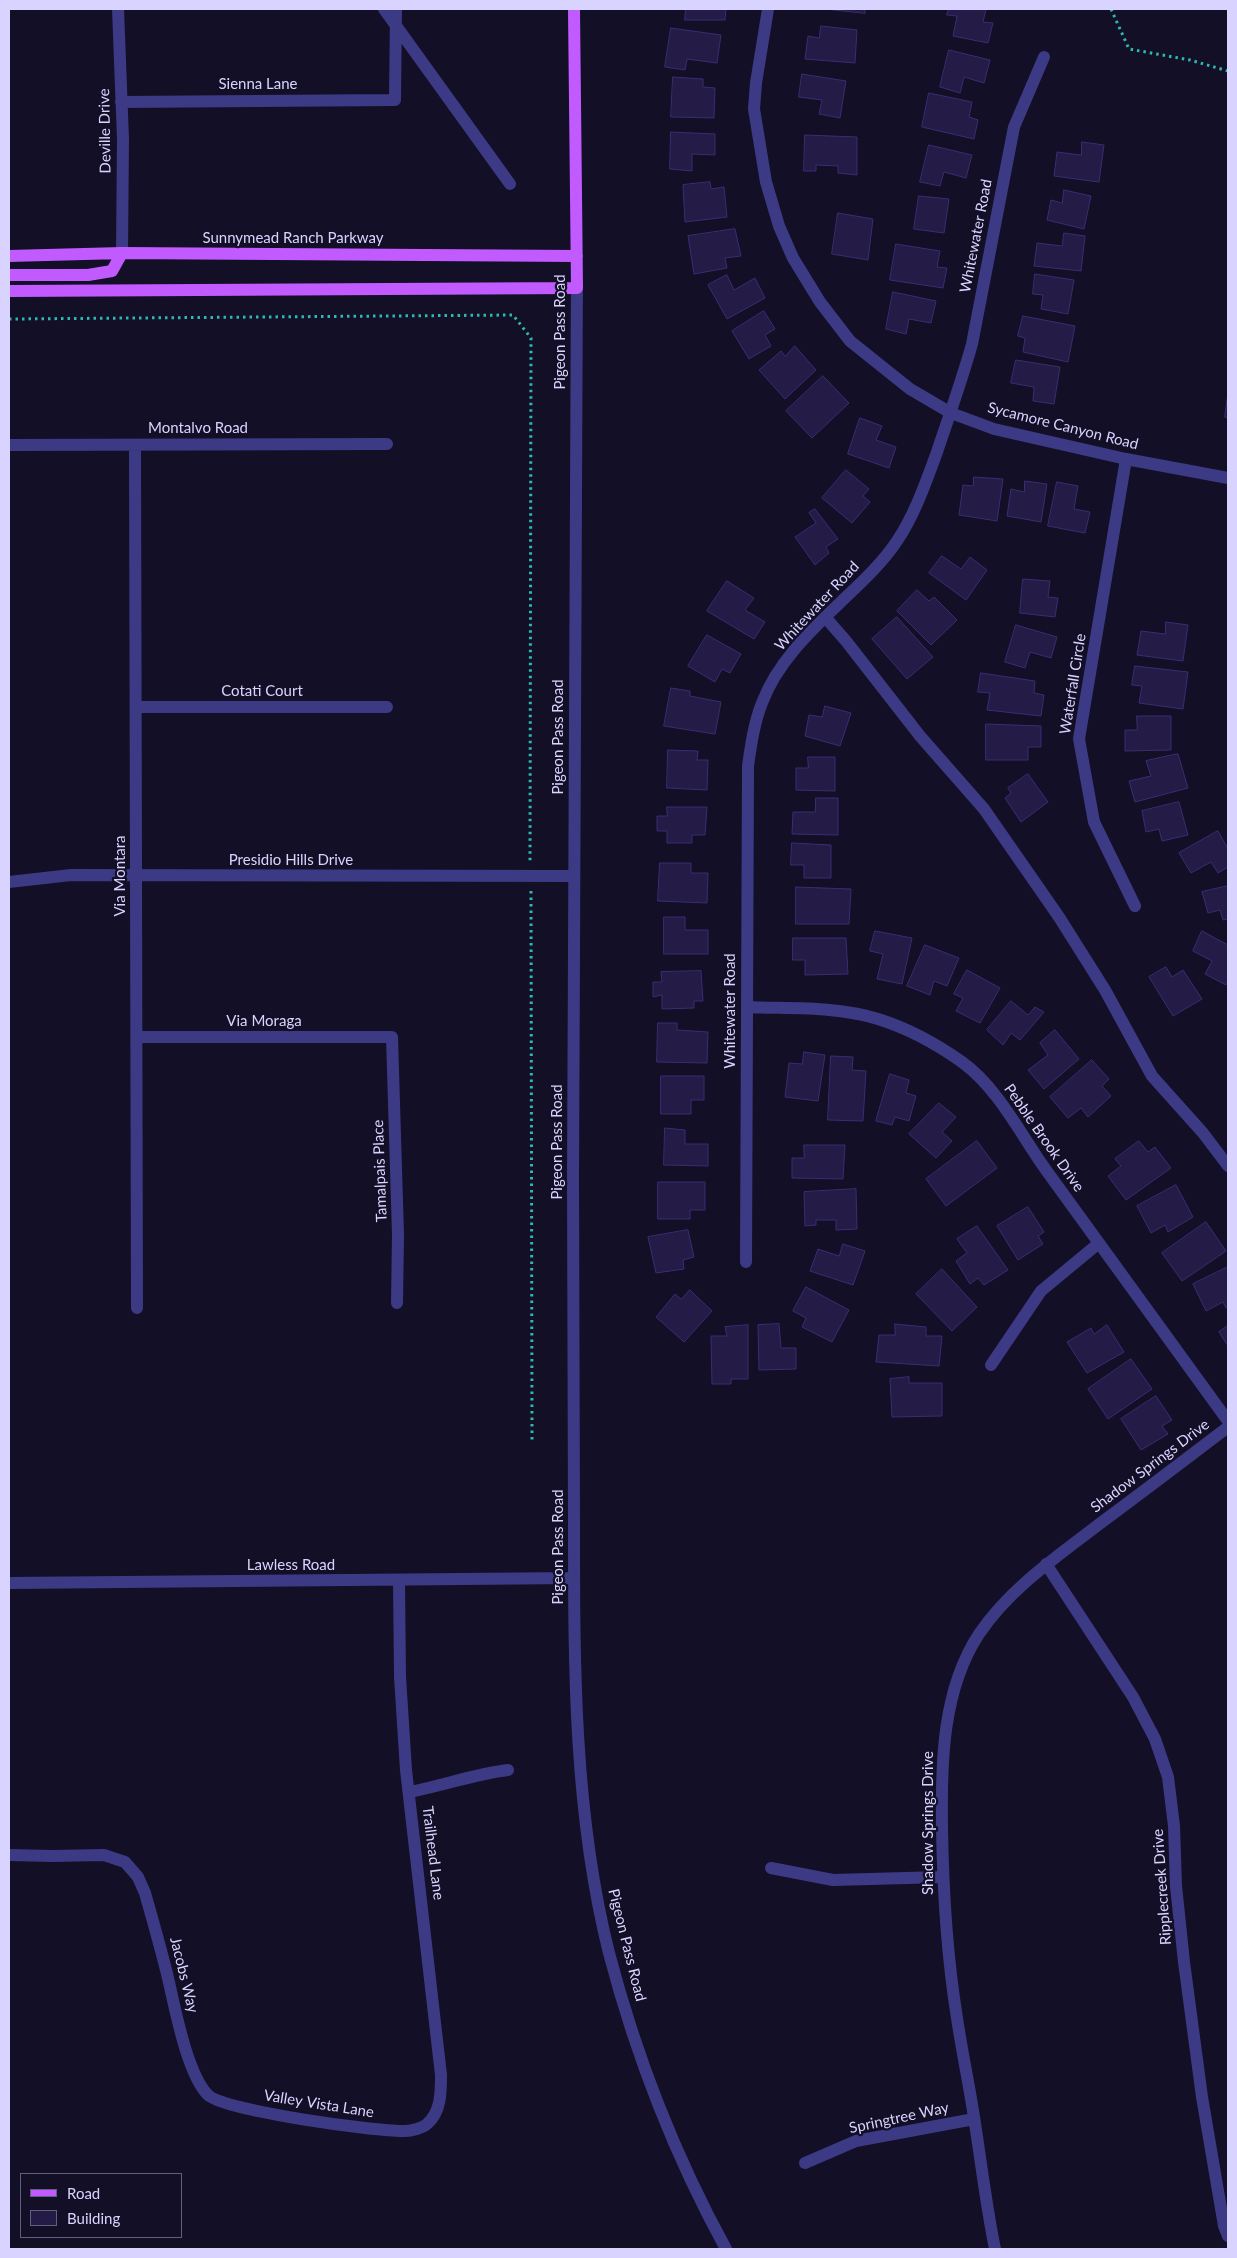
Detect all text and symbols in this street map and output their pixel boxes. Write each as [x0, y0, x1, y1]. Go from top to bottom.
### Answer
street label: Sienna Lane [218, 75, 298, 93]
street label: Deville Drive [95, 88, 115, 174]
street label: Whitewater Road [956, 178, 996, 294]
street label: Sunnymead Ranch Parkway [202, 229, 384, 247]
street label: Pigeon Pass Road [551, 274, 569, 390]
street label: Sycamore Canyon Road [986, 399, 1140, 453]
street label: Montalvo Road [148, 419, 248, 437]
street label: Whitewater Road [771, 558, 863, 654]
street label: Waterfall Circle [1056, 632, 1090, 736]
street label: Pigeon Pass Road [549, 679, 567, 795]
street label: Cotati Court [221, 682, 303, 700]
street label: Via Montara [111, 835, 129, 917]
street label: Presidio Hills Drive [229, 851, 353, 869]
street label: Whitewater Road [721, 953, 739, 1069]
street label: Via Moraga [226, 1012, 302, 1030]
street label: Pebble Brook Drive [1000, 1081, 1088, 1195]
street label: Pigeon Pass Road [548, 1084, 566, 1200]
street label: Tamalpais Place [369, 1119, 391, 1223]
street label: Shadow Springs Drive [1087, 1415, 1213, 1517]
street label: Pigeon Pass Road [549, 1489, 567, 1605]
street label: Lawless Road [247, 1556, 335, 1574]
street label: Shadow Springs Drive [919, 1751, 937, 1895]
street label: Trailhead Lane [418, 1805, 448, 1901]
street label: Ripplecreek Drive [1149, 1828, 1175, 1946]
street label: Pigeon Pass Road [604, 1887, 650, 2003]
street label: Jacobs Way [166, 1935, 202, 2015]
street label: Valley Vista Lane [263, 2086, 375, 2122]
street label: Springtree Way [847, 2099, 951, 2137]
legend [20, 2173, 182, 2238]
text: Road [67, 2184, 100, 2202]
text: Building [67, 2209, 120, 2227]

